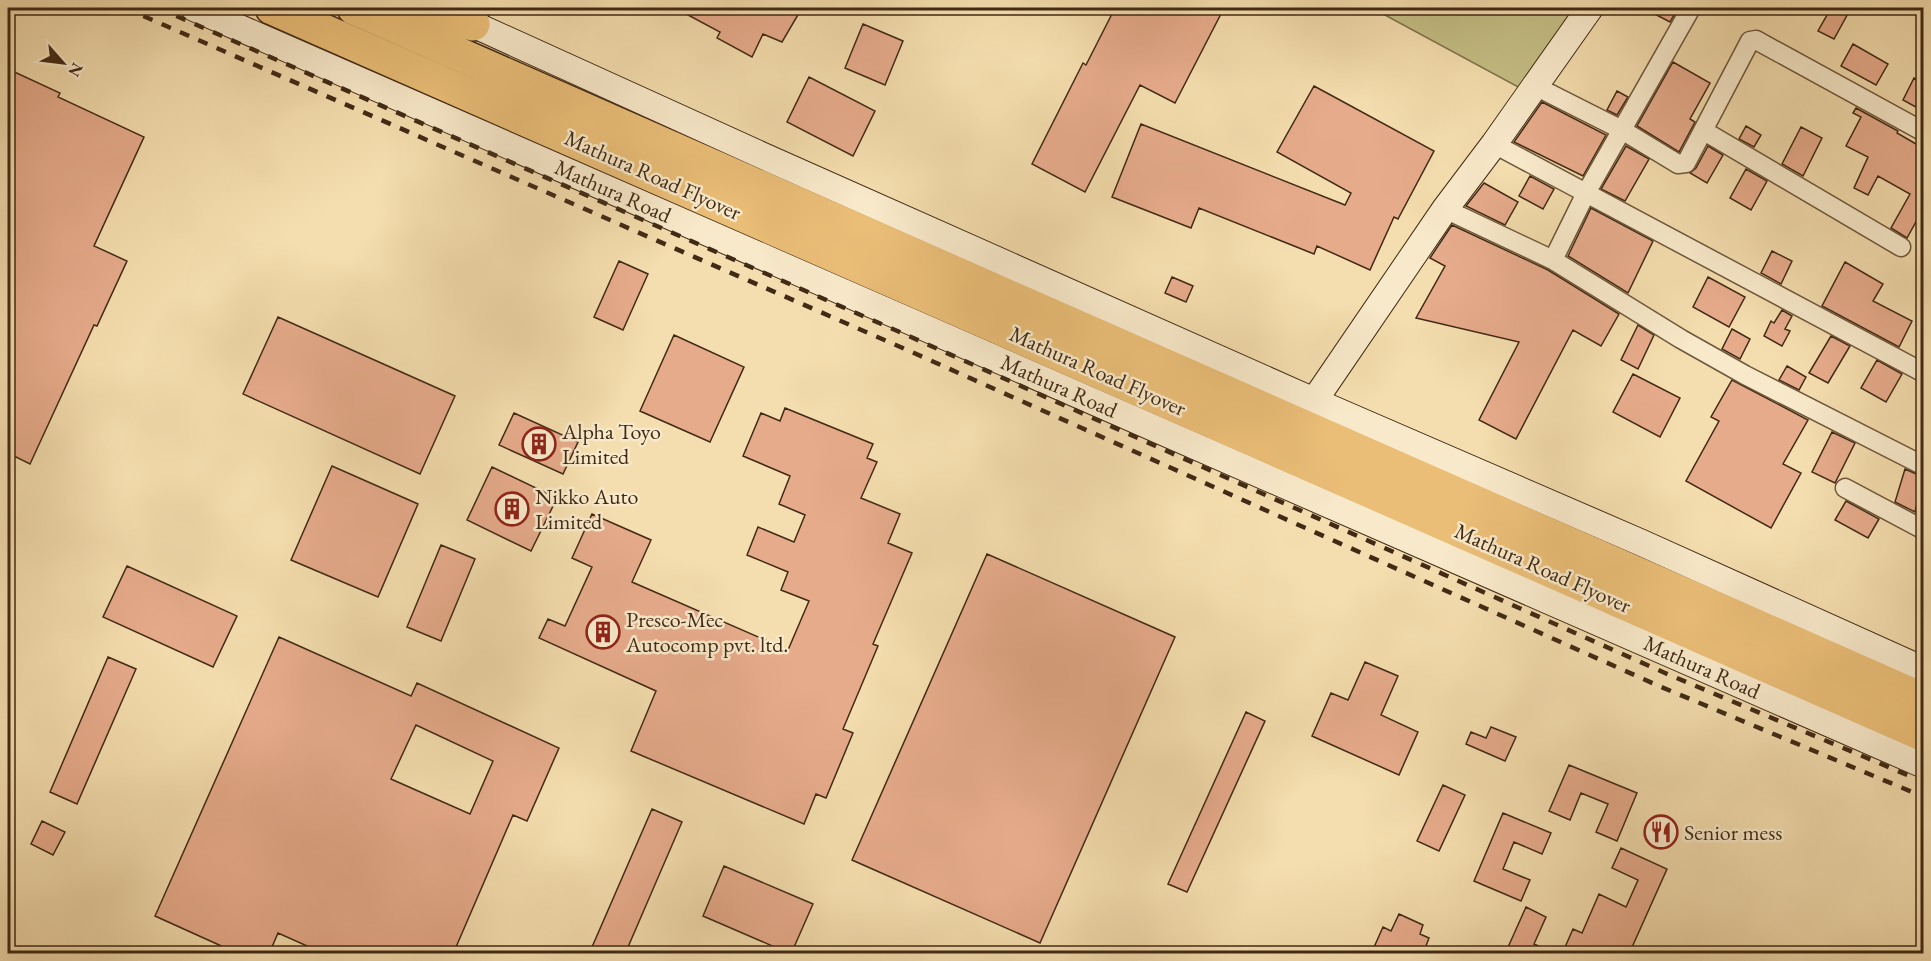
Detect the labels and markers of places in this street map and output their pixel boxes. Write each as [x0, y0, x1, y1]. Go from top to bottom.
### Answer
place label: Alpha Toyo Limited [561, 417, 661, 471]
building icon: Alpha Toyo Limited [521, 426, 557, 462]
place label: Nikko Auto Limited [535, 482, 638, 536]
building icon: Nikko Auto Limited [494, 491, 530, 527]
place label: Presco-Mec Autocomp pvt. ltd. [625, 605, 788, 659]
building icon: Presco-Mec Autocomp pvt. ltd. [585, 614, 621, 650]
restaurant icon: Senior mess [1643, 814, 1679, 850]
place label: Senior mess [1684, 818, 1782, 847]

